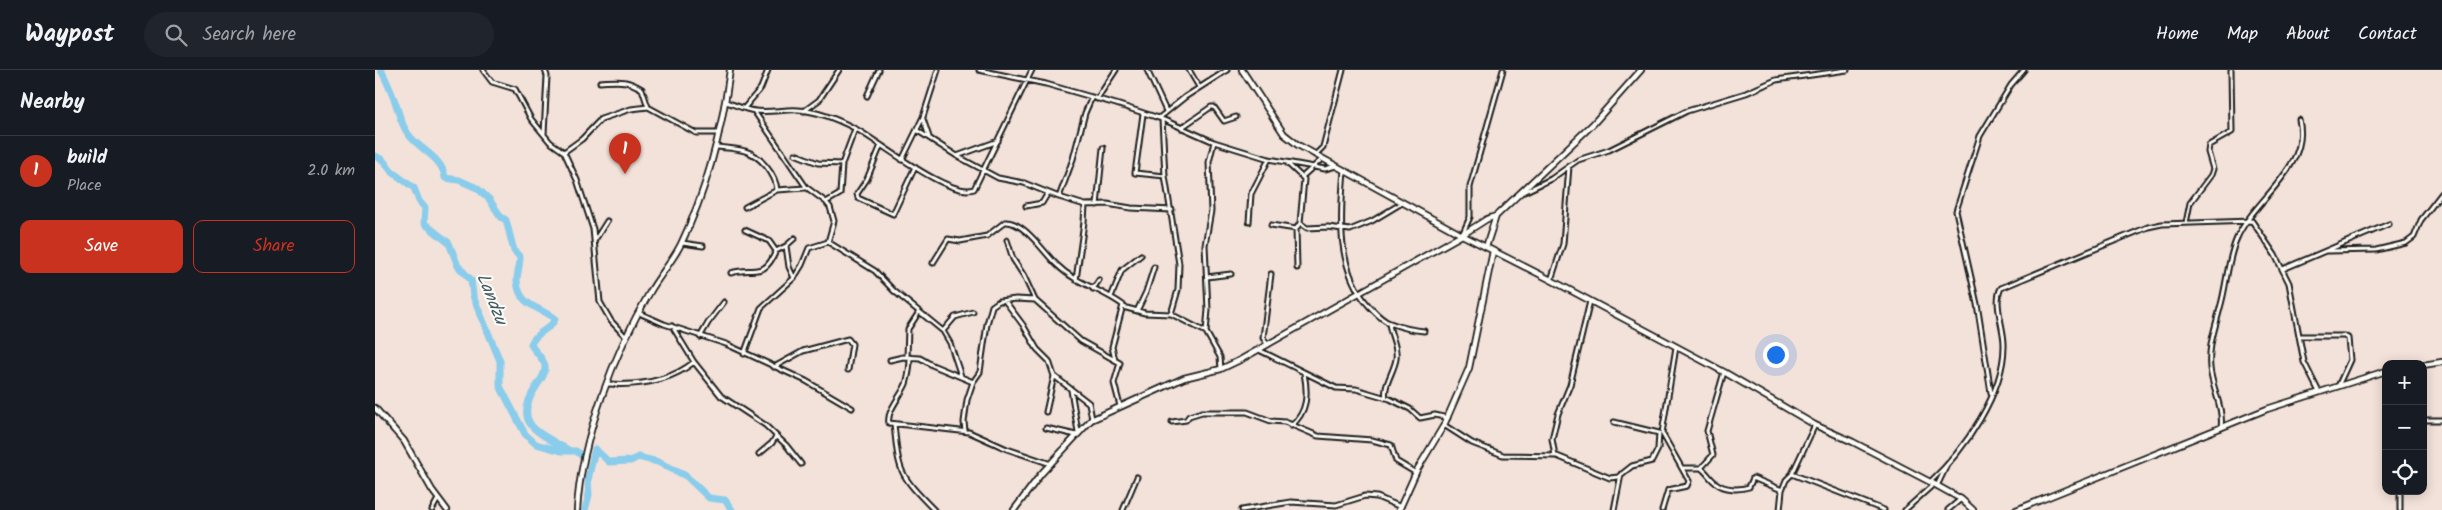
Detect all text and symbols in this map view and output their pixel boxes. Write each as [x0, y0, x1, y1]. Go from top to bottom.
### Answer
search box [144, 12, 494, 57]
text: Waypost [25, 15, 114, 54]
text: Search here [202, 20, 296, 50]
text: Home [2156, 20, 2199, 49]
text: Map [2227, 20, 2258, 49]
text: About [2286, 20, 2330, 49]
text: Contact [2358, 20, 2417, 49]
icon: search [162, 21, 190, 49]
text: Nearby [20, 86, 85, 119]
pin: 1 [609, 133, 641, 174]
text: build [67, 143, 107, 173]
text: 1 [34, 158, 38, 183]
text: 2.0 km [307, 158, 355, 183]
text: Place [67, 173, 101, 198]
button: Save [20, 220, 183, 273]
button: Share [193, 220, 355, 273]
water label: Landzu [468, 269, 515, 331]
your location [1763, 342, 1789, 368]
map controls [2382, 360, 2427, 495]
button: + [2382, 360, 2427, 405]
button: − [2382, 405, 2427, 450]
button: locate [2382, 450, 2427, 495]

